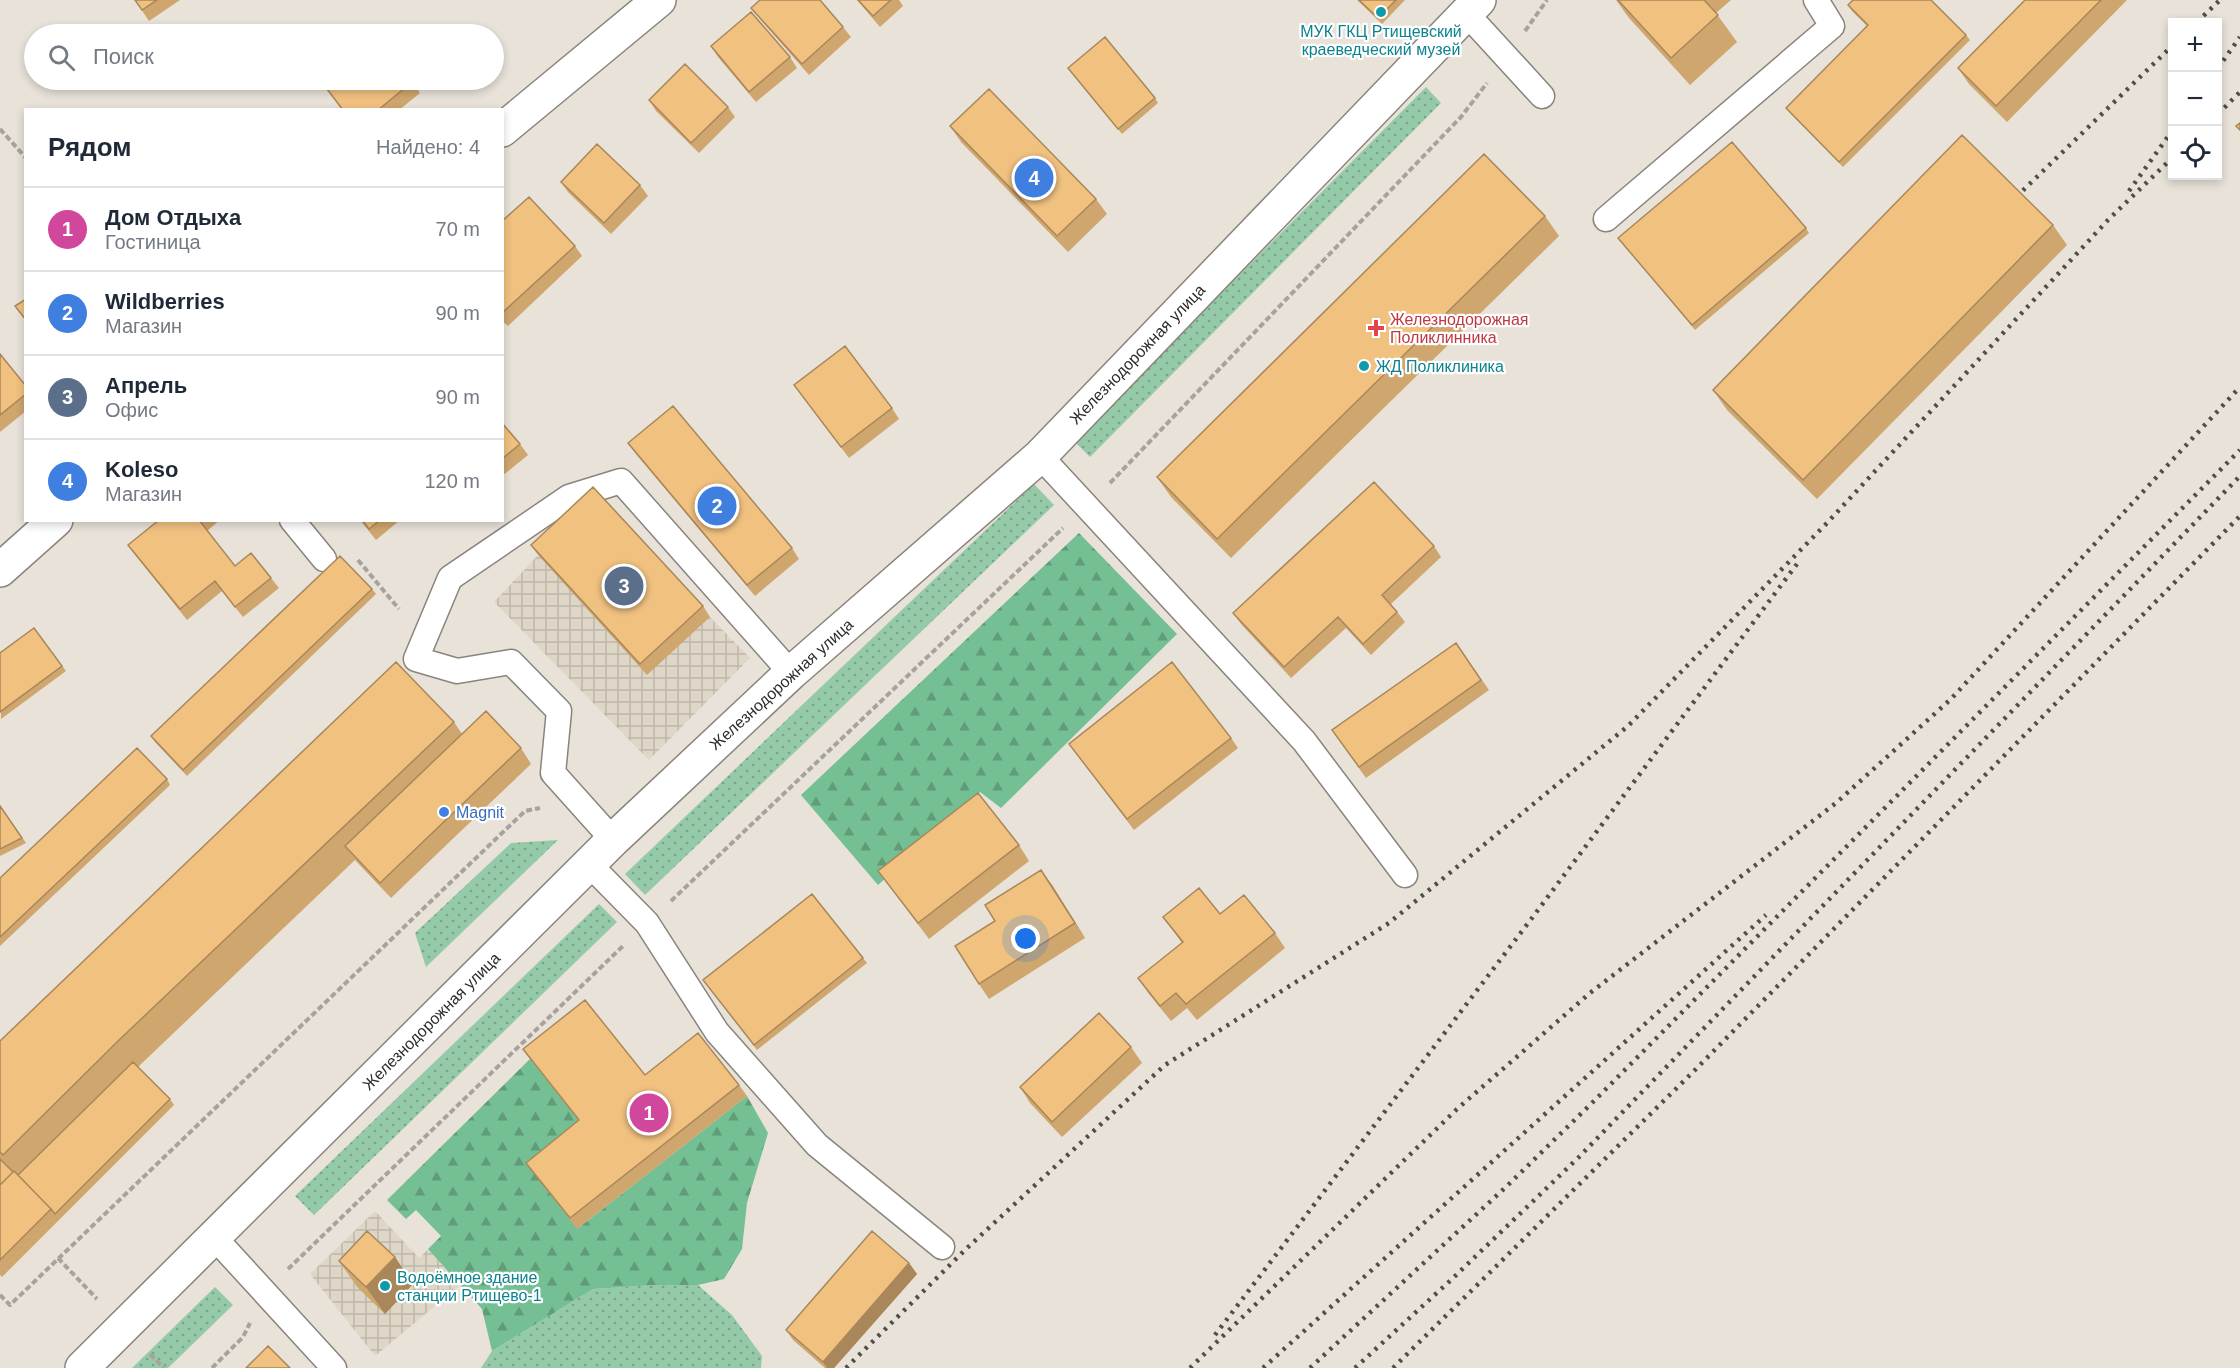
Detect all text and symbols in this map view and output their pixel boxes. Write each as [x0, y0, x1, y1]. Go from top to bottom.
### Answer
marker: МУК ГКЦ Ртищевский краеведческий музей [1374, 5, 1388, 19]
map controls [2168, 18, 2222, 180]
button: + [2168, 18, 2222, 72]
place label: МУК ГКЦ Ртищевский краеведческий музей [1300, 23, 1462, 58]
search box [24, 24, 504, 90]
icon: search [45, 41, 78, 74]
text: Поиск [93, 44, 154, 69]
button: − [2168, 72, 2222, 126]
button: locate [2168, 126, 2222, 180]
text: Рядом [48, 132, 131, 162]
text: Найдено: 4 [376, 136, 480, 158]
pin: 4 [1014, 156, 1054, 201]
text: Дом Отдыха [105, 205, 241, 230]
text: 1 [62, 218, 73, 240]
text: 70 m [436, 218, 480, 240]
text: Гостиница [105, 231, 201, 253]
street label: Железнодорожная улица [1066, 281, 1208, 427]
text: Wildberries [105, 289, 225, 314]
text: 2 [62, 302, 73, 324]
text: 90 m [436, 302, 480, 324]
place label: Железнодорожная Поликлинника [1390, 311, 1529, 346]
text: Магазин [105, 315, 182, 337]
marker: Железнодорожная Поликлинника [1367, 319, 1385, 337]
place label: ЖД Поликлиника [1376, 358, 1504, 375]
marker: ЖД Поликлиника [1357, 359, 1371, 373]
text: Апрель [105, 373, 187, 398]
text: 3 [62, 386, 73, 408]
text: 90 m [436, 386, 480, 408]
text: Офис [105, 399, 158, 421]
text: Koleso [105, 457, 178, 482]
text: 4 [62, 470, 73, 492]
text: 120 m [424, 470, 480, 492]
text: Магазин [105, 483, 182, 505]
pin: 2 [698, 484, 736, 528]
pin: 3 [604, 564, 644, 608]
street label: Железнодорожная улица [706, 615, 857, 753]
place label: Magnit [456, 804, 505, 821]
marker: Magnit [437, 805, 451, 819]
your location [1011, 924, 1040, 953]
street label: Железнодорожная улица [359, 949, 504, 1093]
pin: 1 [630, 1090, 668, 1136]
place label: Водоёмное здание станции Ртищево-1 [397, 1269, 542, 1304]
marker: Водоёмное здание станции Ртищево-1 [378, 1279, 392, 1293]

